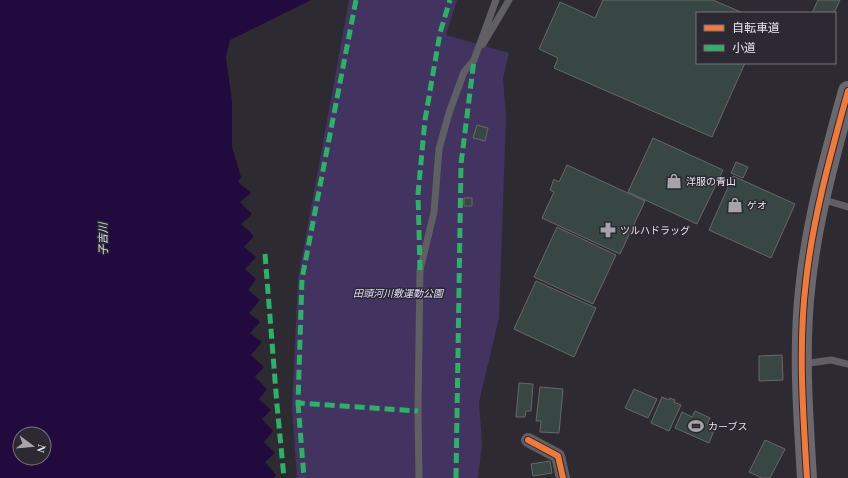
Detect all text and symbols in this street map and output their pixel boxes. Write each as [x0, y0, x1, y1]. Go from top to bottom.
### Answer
legend [696, 12, 836, 64]
text: 自転車道 [732, 21, 780, 35]
text: 小道 [732, 41, 756, 55]
shop icon: 洋服の青山 [665, 172, 683, 190]
place label: 洋服の青山 [686, 176, 736, 187]
shop icon: ゲオ [726, 196, 744, 214]
place label: ゲオ [747, 200, 767, 211]
water label: 子吉川 [97, 221, 109, 256]
pharmacy icon: ツルハドラッグ [599, 221, 617, 239]
place label: ツルハドラッグ [620, 225, 690, 236]
park label: 田頭河川敷運動公園 [353, 288, 445, 299]
sports icon: カーブス [687, 417, 705, 435]
place label: カーブス [708, 421, 747, 432]
north arrow [12, 426, 52, 466]
text: N [35, 443, 48, 454]

